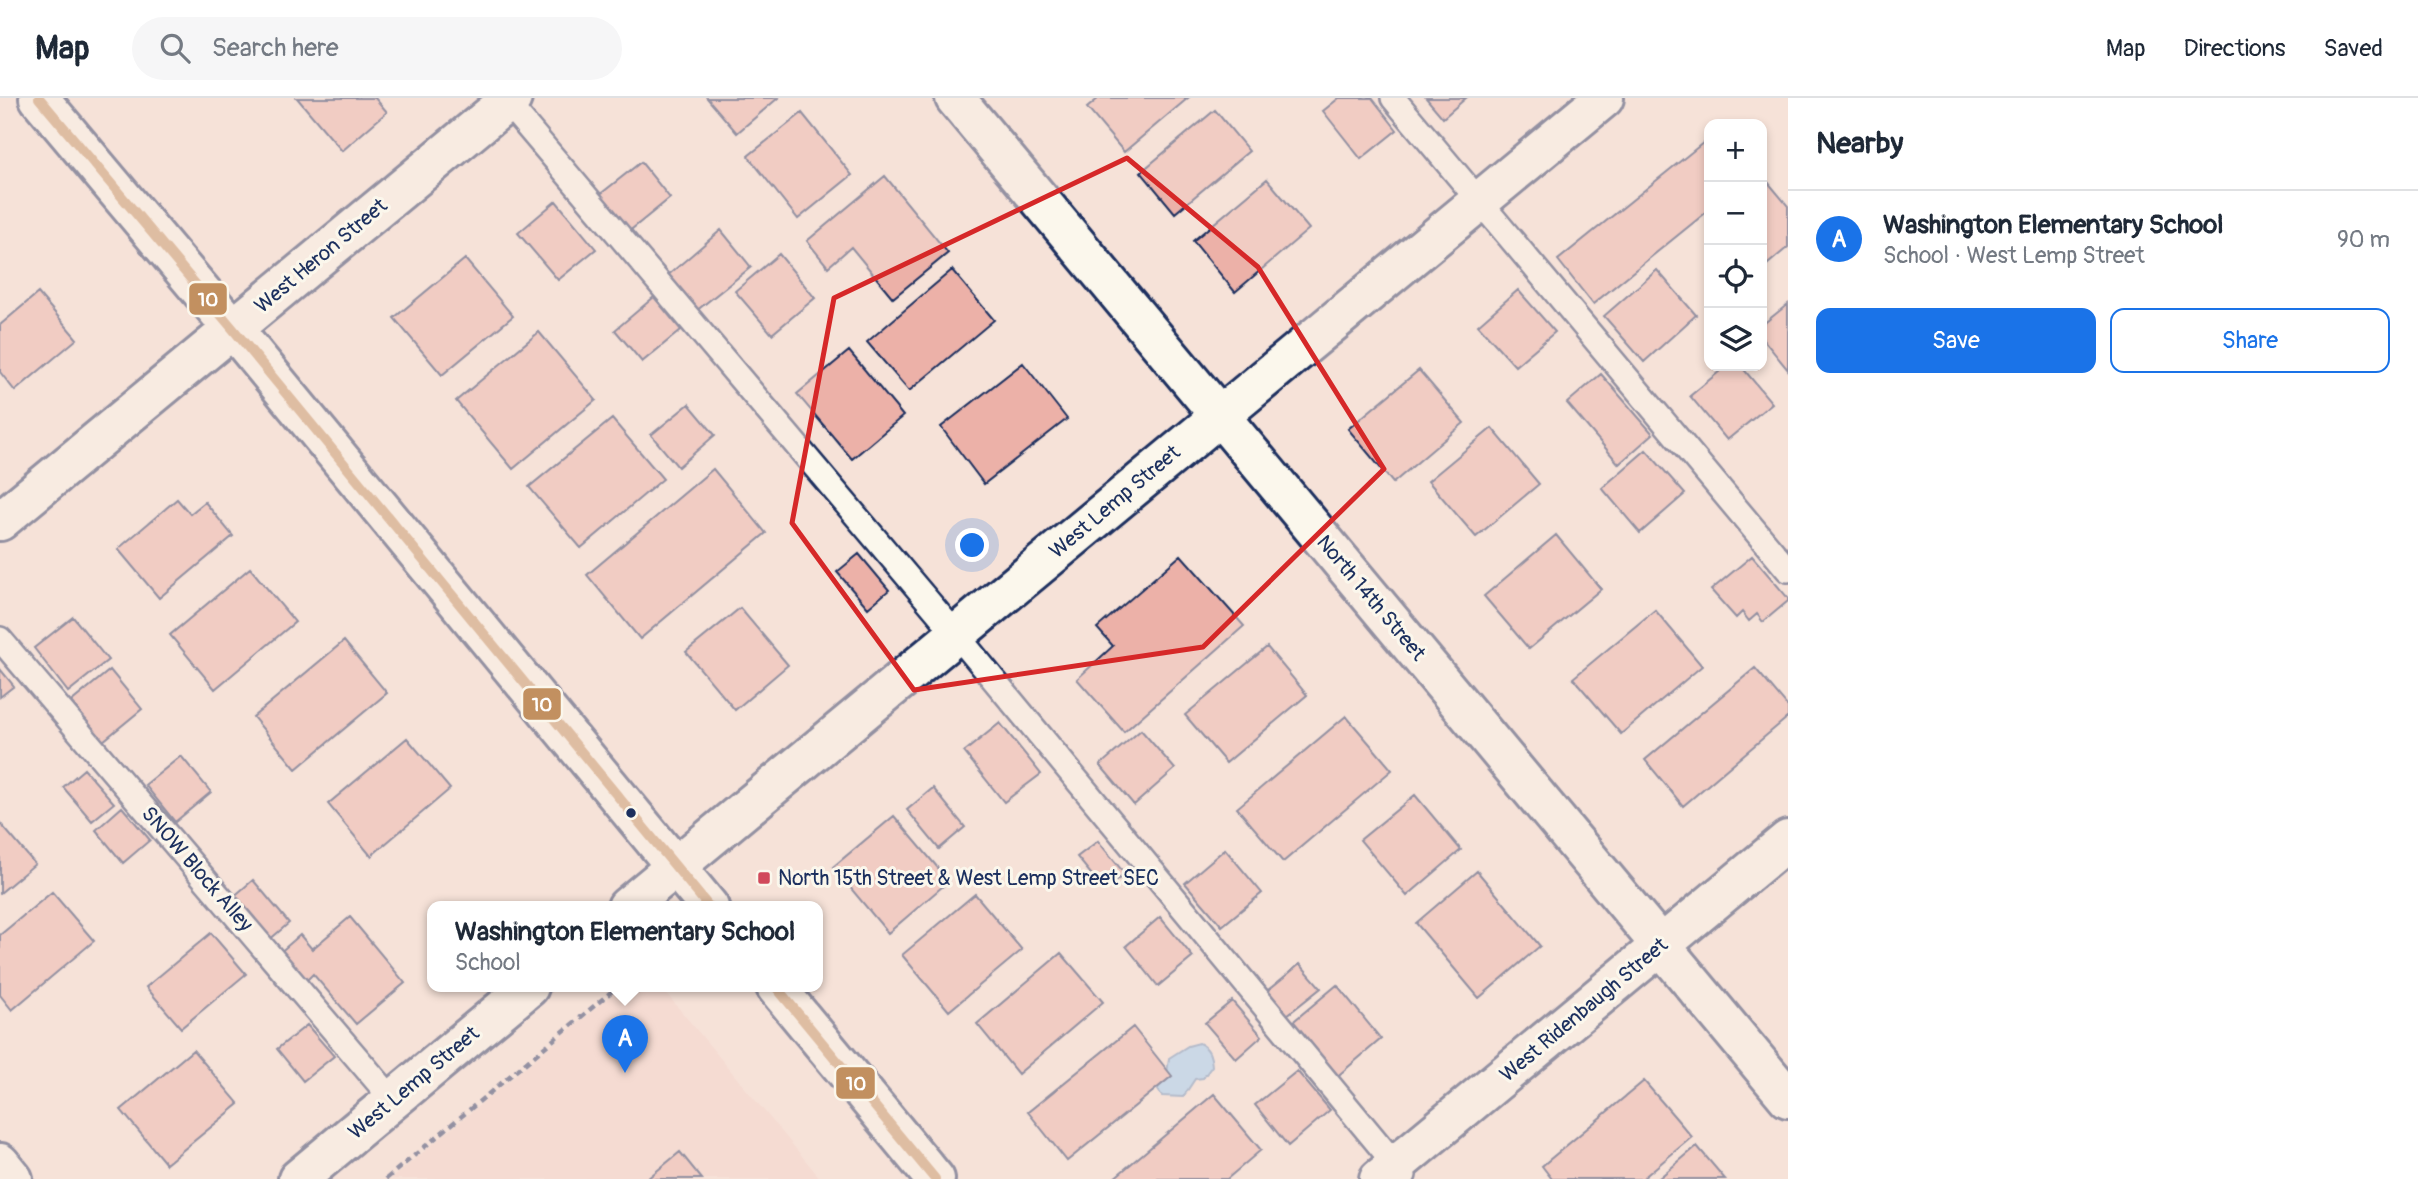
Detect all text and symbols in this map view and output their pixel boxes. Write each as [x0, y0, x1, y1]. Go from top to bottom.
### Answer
search box [132, 17, 622, 80]
text: Map [35, 28, 90, 69]
icon: search [156, 29, 194, 67]
text: Search here [212, 32, 339, 64]
text: Map [2106, 34, 2146, 63]
text: Directions [2184, 34, 2285, 63]
text: Saved [2323, 34, 2383, 63]
map controls [1704, 119, 1767, 371]
button: + [1704, 119, 1767, 182]
text: Nearby [1816, 125, 1903, 162]
button: − [1704, 182, 1767, 245]
street label: West Heron Street [249, 192, 393, 319]
text: Washington Elementary School [1883, 209, 2223, 241]
text: A [1832, 225, 1846, 254]
text: 90 m [2337, 225, 2390, 254]
text: School · West Lemp Street [1883, 241, 2145, 270]
button: locate [1704, 245, 1767, 308]
line badge: 10 [188, 282, 228, 316]
text: 10 [198, 288, 218, 312]
button: layers [1704, 308, 1767, 371]
button: Save [1816, 308, 2096, 373]
button: Share [2110, 308, 2390, 373]
street label: West Lemp Street [1044, 439, 1186, 565]
your location [955, 528, 989, 562]
street label: North 14th Street [1311, 530, 1432, 667]
line badge: 10 [522, 687, 562, 721]
text: 10 [532, 693, 552, 717]
street label: SNOW Block Alley [135, 801, 259, 937]
unlabelled marker [624, 806, 638, 820]
place label: North 15th Street & West Lemp Street SEC [778, 865, 1159, 892]
marker: North 15th Street & West Lemp Street SEC [756, 870, 772, 886]
popup [427, 901, 823, 992]
text: Washington Elementary School [455, 916, 795, 948]
street label: West Ridenbaugh Street [1494, 931, 1674, 1088]
text: School [455, 948, 521, 977]
pin: A [602, 1015, 648, 1073]
street label: West Lemp Street [343, 1020, 485, 1146]
line badge: 10 [835, 1066, 876, 1100]
text: 10 [846, 1072, 866, 1096]

